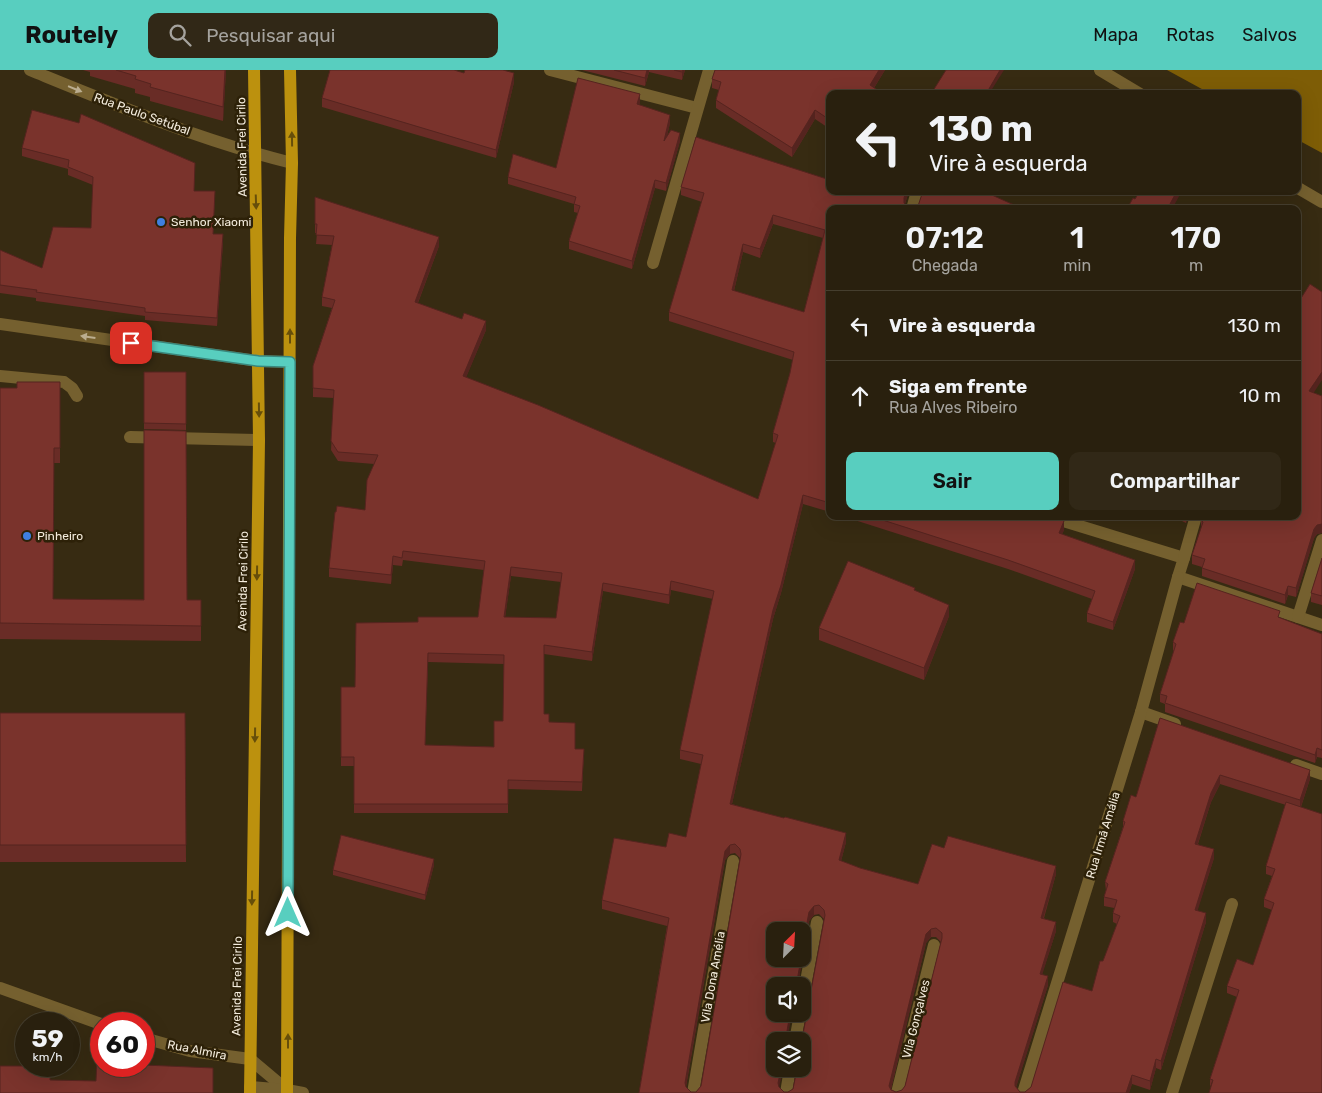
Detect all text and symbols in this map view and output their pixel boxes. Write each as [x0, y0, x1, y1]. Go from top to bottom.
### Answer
search box [148, 13, 498, 58]
text: Routely [25, 21, 118, 49]
icon: search [166, 21, 194, 49]
text: Pesquisar aqui [206, 24, 335, 47]
text: Mapa [1093, 24, 1138, 46]
text: Rotas [1166, 24, 1214, 46]
text: Salvos [1242, 24, 1297, 46]
one-way arrow [68, 85, 82, 93]
street label: Rua Paulo Setúbal [92, 90, 192, 138]
street label: Avenida Frei Cirilo [234, 97, 250, 197]
text: 130 m [929, 108, 1033, 150]
icon: left [846, 110, 911, 175]
one-way arrow [288, 131, 296, 147]
text: Vire à esquerda [929, 150, 1088, 177]
one-way arrow [253, 195, 261, 211]
place label: Senhor Xiaomi [171, 215, 252, 229]
marker: Senhor Xiaomi [155, 216, 167, 228]
text: 07:12 [905, 220, 984, 256]
text: 1 [1070, 220, 1084, 256]
text: 170 [1171, 220, 1222, 256]
text: Chegada [912, 256, 978, 275]
text: min [1063, 256, 1091, 275]
text: m [1189, 256, 1203, 275]
icon: left [846, 312, 874, 340]
text: Vire à esquerda [889, 314, 1036, 337]
text: 130 m [1228, 314, 1281, 337]
pin [110, 322, 152, 364]
one-way arrow [286, 328, 294, 344]
icon: arrive [117, 329, 145, 357]
one-way arrow [80, 332, 96, 340]
text: Siga em frente [889, 375, 1027, 398]
icon: ahead [846, 382, 874, 410]
text: 10 m [1239, 384, 1281, 407]
text: Rua Alves Ribeiro [889, 398, 1017, 417]
one-way arrow [255, 402, 263, 418]
button: Sair [846, 452, 1059, 510]
button: Compartilhar [1069, 452, 1281, 510]
place label: Pinheiro [37, 529, 83, 543]
marker: Pinheiro [21, 530, 33, 542]
street label: Avenida Frei Cirilo [235, 531, 251, 631]
one-way arrow [253, 565, 261, 581]
one-way arrow [251, 727, 259, 743]
street label: Rua Irmã Amália [1083, 790, 1123, 880]
position arrow [261, 886, 313, 938]
one-way arrow [248, 890, 256, 906]
north arrow [766, 922, 811, 968]
map controls [766, 922, 811, 1077]
street label: Vila Dona Amélia [698, 930, 728, 1024]
street label: Avenida Frei Cirilo [229, 936, 245, 1036]
button: sound [766, 977, 811, 1022]
street label: Vila Gonçalves [899, 978, 933, 1060]
speed limit sign: 60 [90, 1012, 155, 1077]
text: 59 [31, 1024, 64, 1053]
button: layers [766, 1032, 811, 1077]
one-way arrow [284, 1033, 292, 1049]
street label: Rua Almira [166, 1037, 228, 1063]
text: km/h [33, 1050, 62, 1064]

